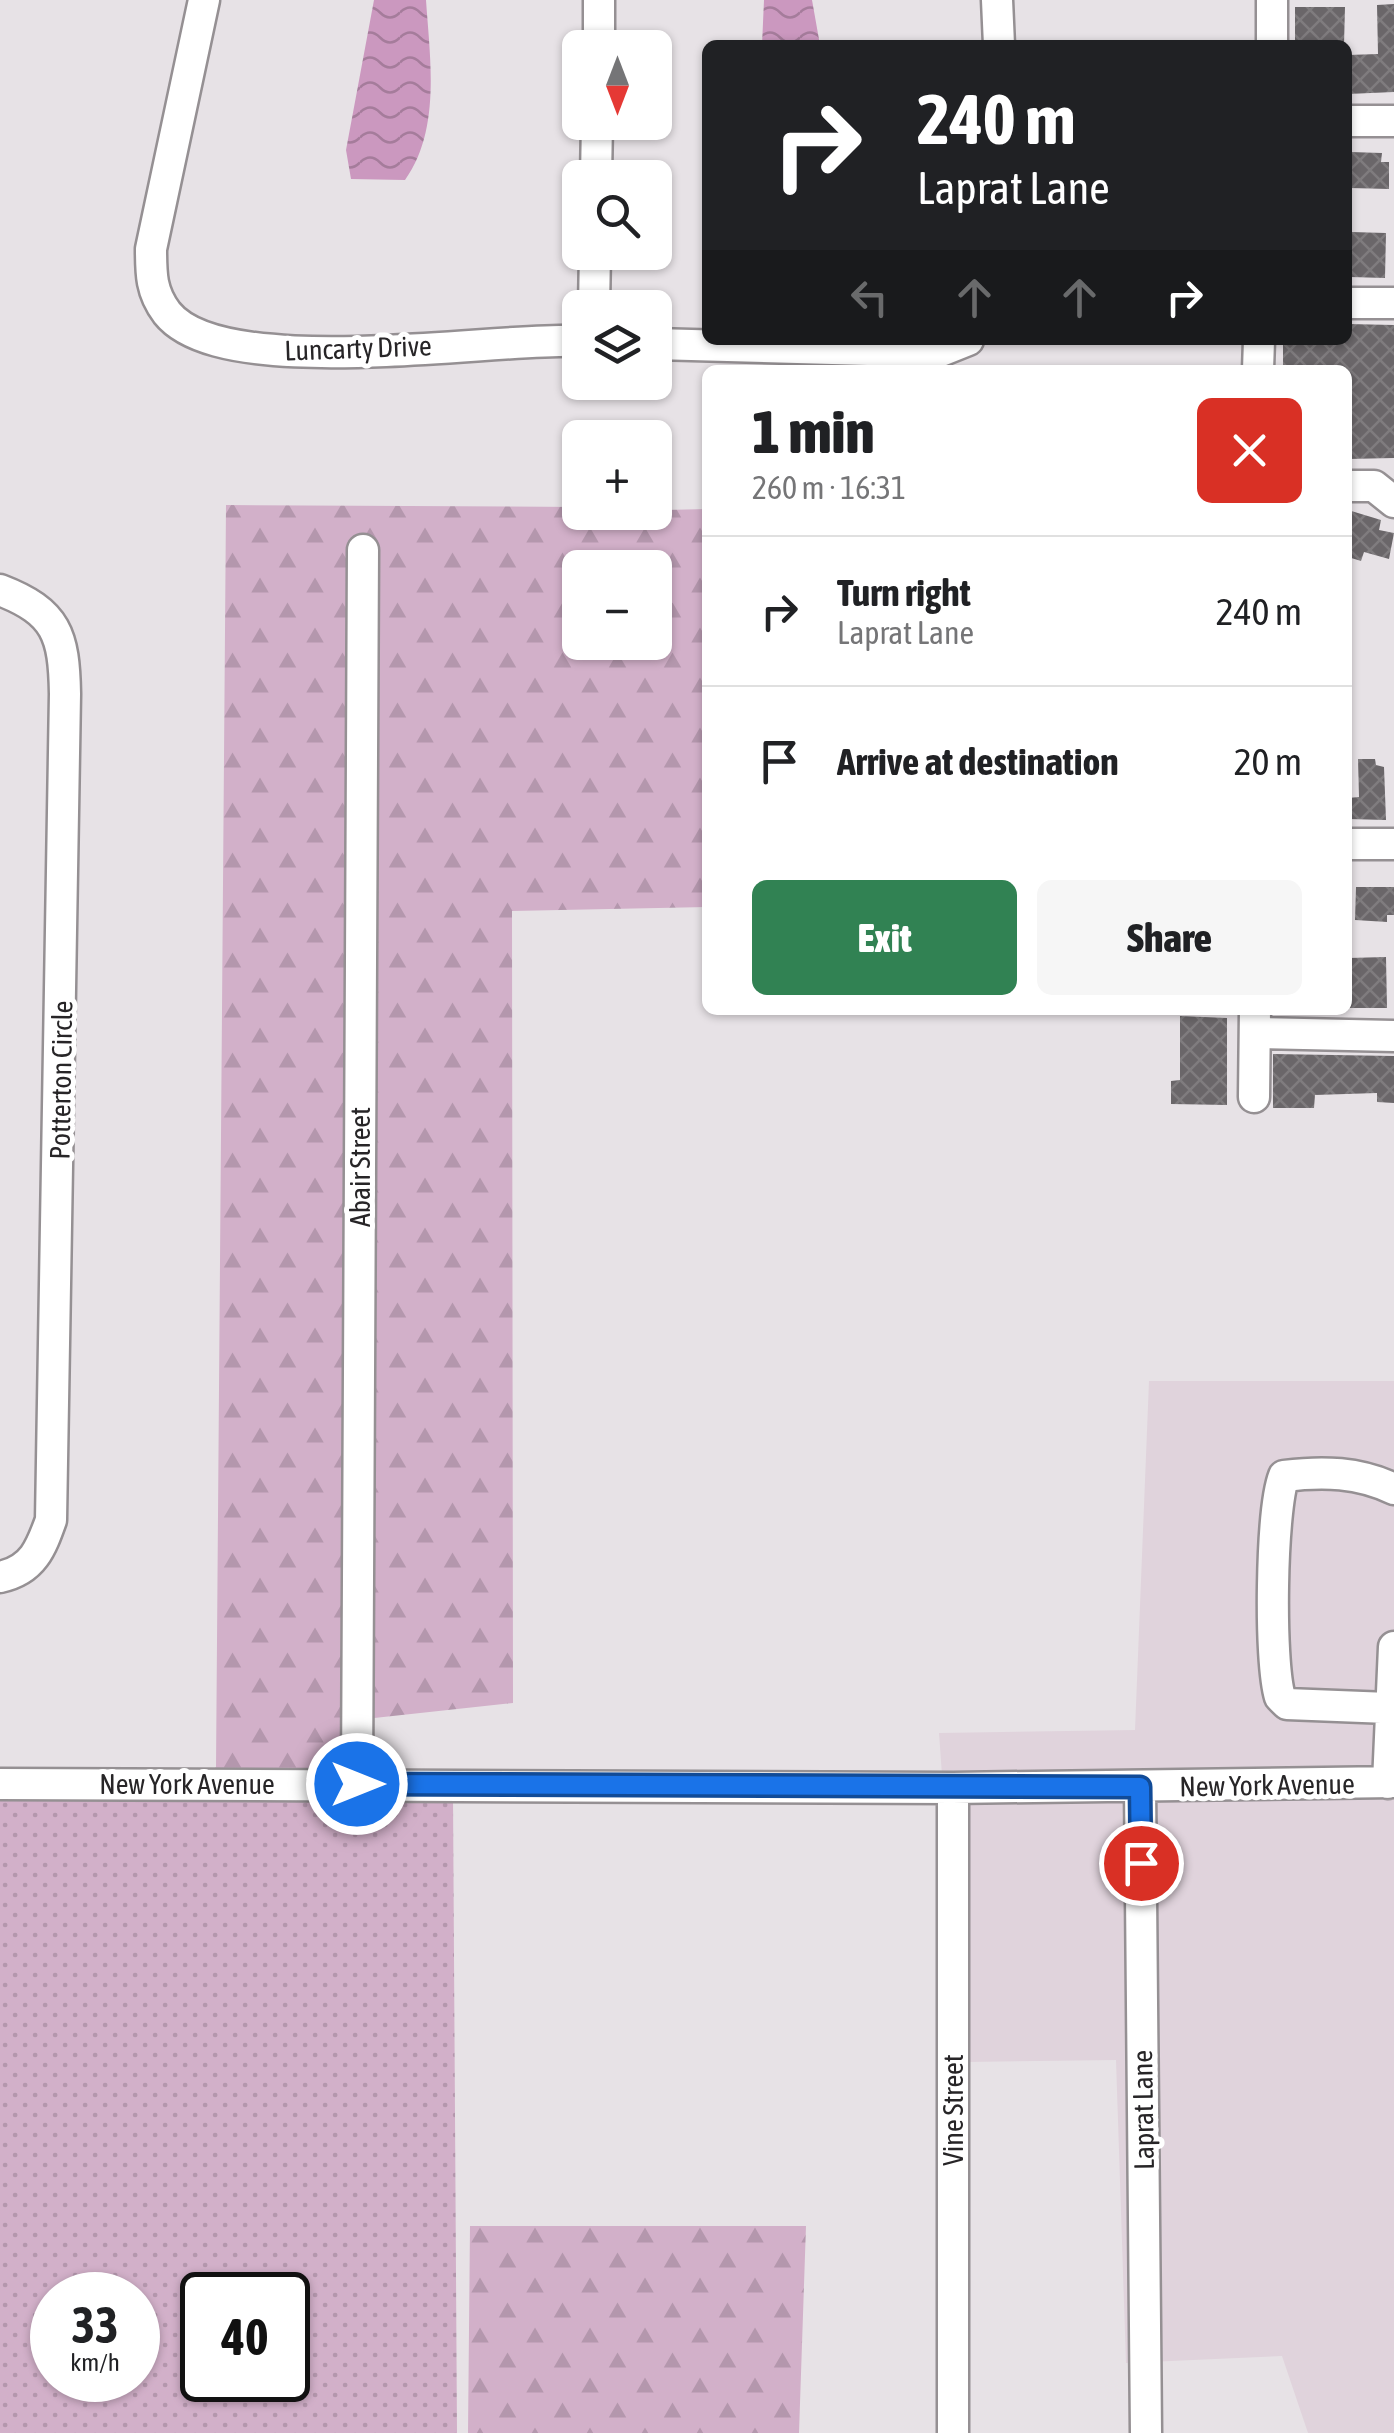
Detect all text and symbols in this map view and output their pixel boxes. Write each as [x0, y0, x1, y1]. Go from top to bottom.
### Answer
north arrow [562, 30, 672, 140]
map controls [562, 30, 672, 660]
text: 240 m [917, 79, 1076, 159]
icon: right [752, 80, 882, 210]
button: search [562, 160, 672, 270]
text: Laprat Lane [917, 162, 1110, 214]
icon: left [842, 270, 897, 325]
icon: ahead [947, 270, 1002, 325]
icon: ahead [1052, 270, 1107, 325]
icon: right [1157, 270, 1212, 325]
button: layers [562, 290, 672, 400]
street label: Luncarty Drive [284, 329, 432, 367]
text: 1 min [752, 397, 875, 466]
button: close [1197, 398, 1302, 503]
button: + [562, 420, 672, 530]
text: 260 m · 16:31 [752, 469, 906, 506]
button: − [562, 550, 672, 660]
text: Turn right [837, 571, 971, 614]
icon: right [752, 584, 807, 639]
text: 240 m [1216, 590, 1302, 633]
text: Laprat Lane [837, 614, 974, 651]
icon: arrive [752, 734, 807, 789]
text: Arrive at destination [837, 740, 1119, 783]
text: 20 m [1234, 740, 1302, 783]
button: Exit [752, 880, 1017, 995]
button: Share [1037, 880, 1302, 995]
street label: Potterton Circle [44, 1000, 78, 1160]
street label: Abair Street [344, 1107, 376, 1227]
position arrow [305, 1732, 409, 1836]
street label: New York Avenue [1179, 1767, 1355, 1803]
street label: New York Avenue [99, 1768, 275, 1800]
pin [1099, 1821, 1184, 1906]
icon: arrive [1114, 1836, 1169, 1891]
street label: Laprat Lane [1126, 2050, 1160, 2170]
street label: Vine Street [937, 2054, 969, 2166]
speed limit sign: 40 [180, 2272, 310, 2402]
text: 33 [71, 2296, 118, 2354]
text: km/h [70, 2348, 120, 2376]

